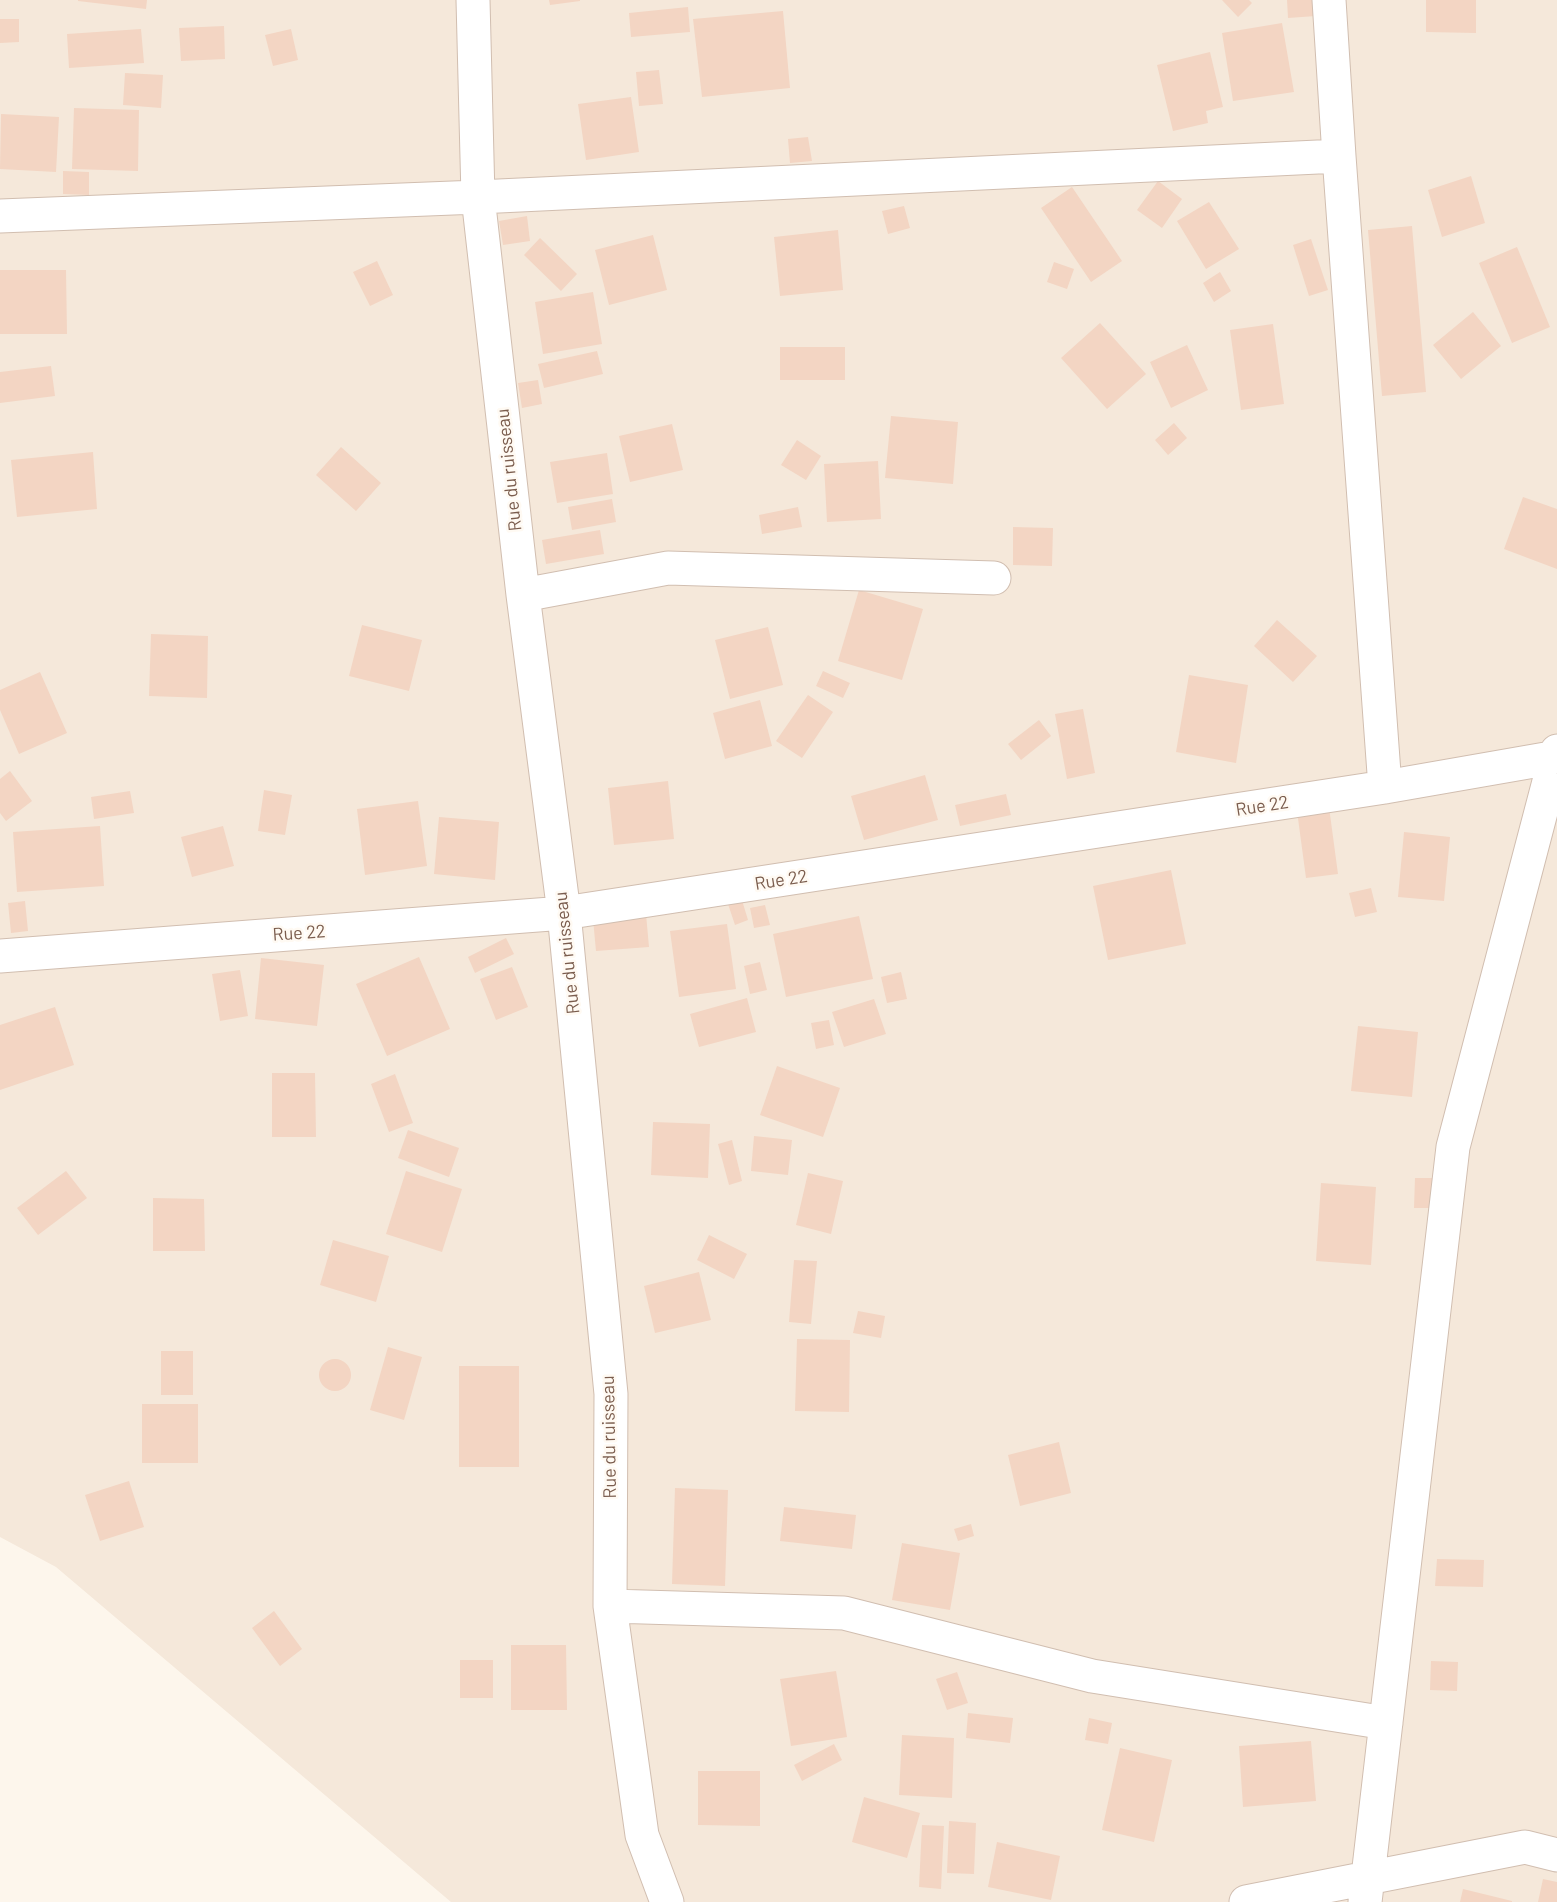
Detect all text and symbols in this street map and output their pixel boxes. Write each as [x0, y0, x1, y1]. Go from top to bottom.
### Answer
street label: Rue du ruisseau [492, 408, 526, 532]
street label: Rue 22 [1234, 791, 1290, 821]
street label: Rue 22 [753, 865, 809, 895]
street label: Rue du ruisseau [550, 891, 584, 1015]
street label: Rue 22 [272, 920, 326, 946]
street label: Rue du ruisseau [597, 1375, 621, 1499]

